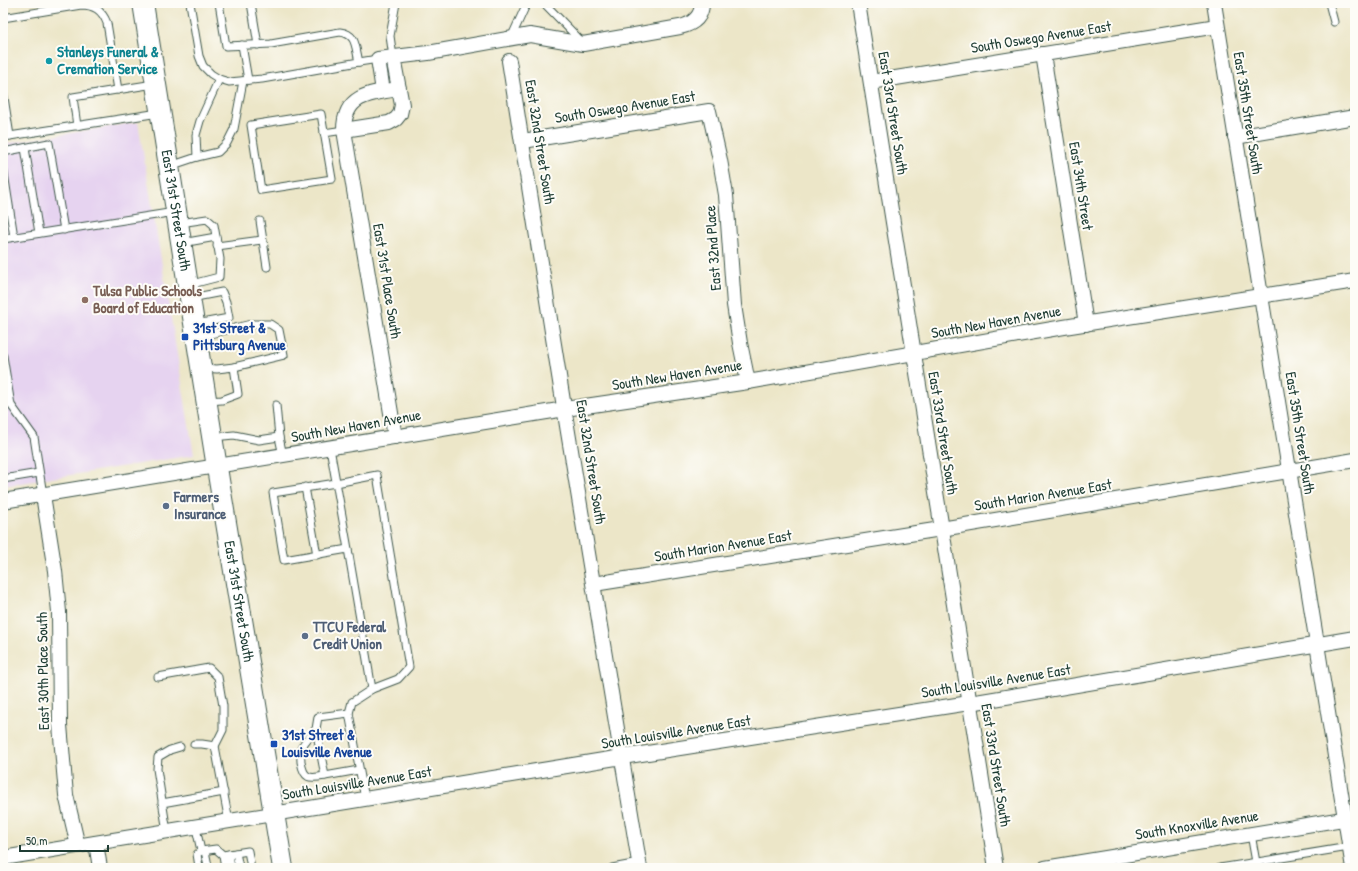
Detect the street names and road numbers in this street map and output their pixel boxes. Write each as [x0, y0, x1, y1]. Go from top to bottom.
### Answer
street label: South Oswego Avenue East [969, 15, 1114, 58]
street label: East 33rd Street South [873, 50, 914, 176]
street label: East 35th Street South [1228, 50, 1269, 176]
street label: East 32nd Street South [520, 78, 561, 206]
street label: South Oswego Avenue East [553, 85, 698, 128]
street label: East 34th Street [1064, 140, 1099, 232]
street label: East 31st Street South [157, 148, 197, 272]
street label: East 32nd Place [699, 205, 726, 291]
street label: East 31st Place South [368, 222, 407, 340]
street label: South New Haven Avenue [929, 300, 1062, 343]
street label: South New Haven Avenue [610, 354, 743, 395]
street label: East 33rd Street South [923, 370, 964, 496]
street label: East 35th Street South [1280, 370, 1321, 496]
street label: East 32nd Street South [571, 398, 612, 526]
street label: South New Haven Avenue [289, 404, 422, 447]
street label: South Marion Avenue East [973, 473, 1114, 516]
street label: South Marion Avenue East [653, 524, 794, 567]
street label: East 31st Street South [219, 539, 260, 663]
street label: East 30th Place South [31, 612, 54, 730]
street label: South Louisville Avenue East [920, 658, 1073, 703]
street label: East 33rd Street South [976, 702, 1017, 828]
street label: South Louisville Avenue East [600, 709, 753, 754]
street label: South Louisville Avenue East [281, 760, 434, 805]
street label: South Knoxville Avenue [1134, 804, 1260, 845]

